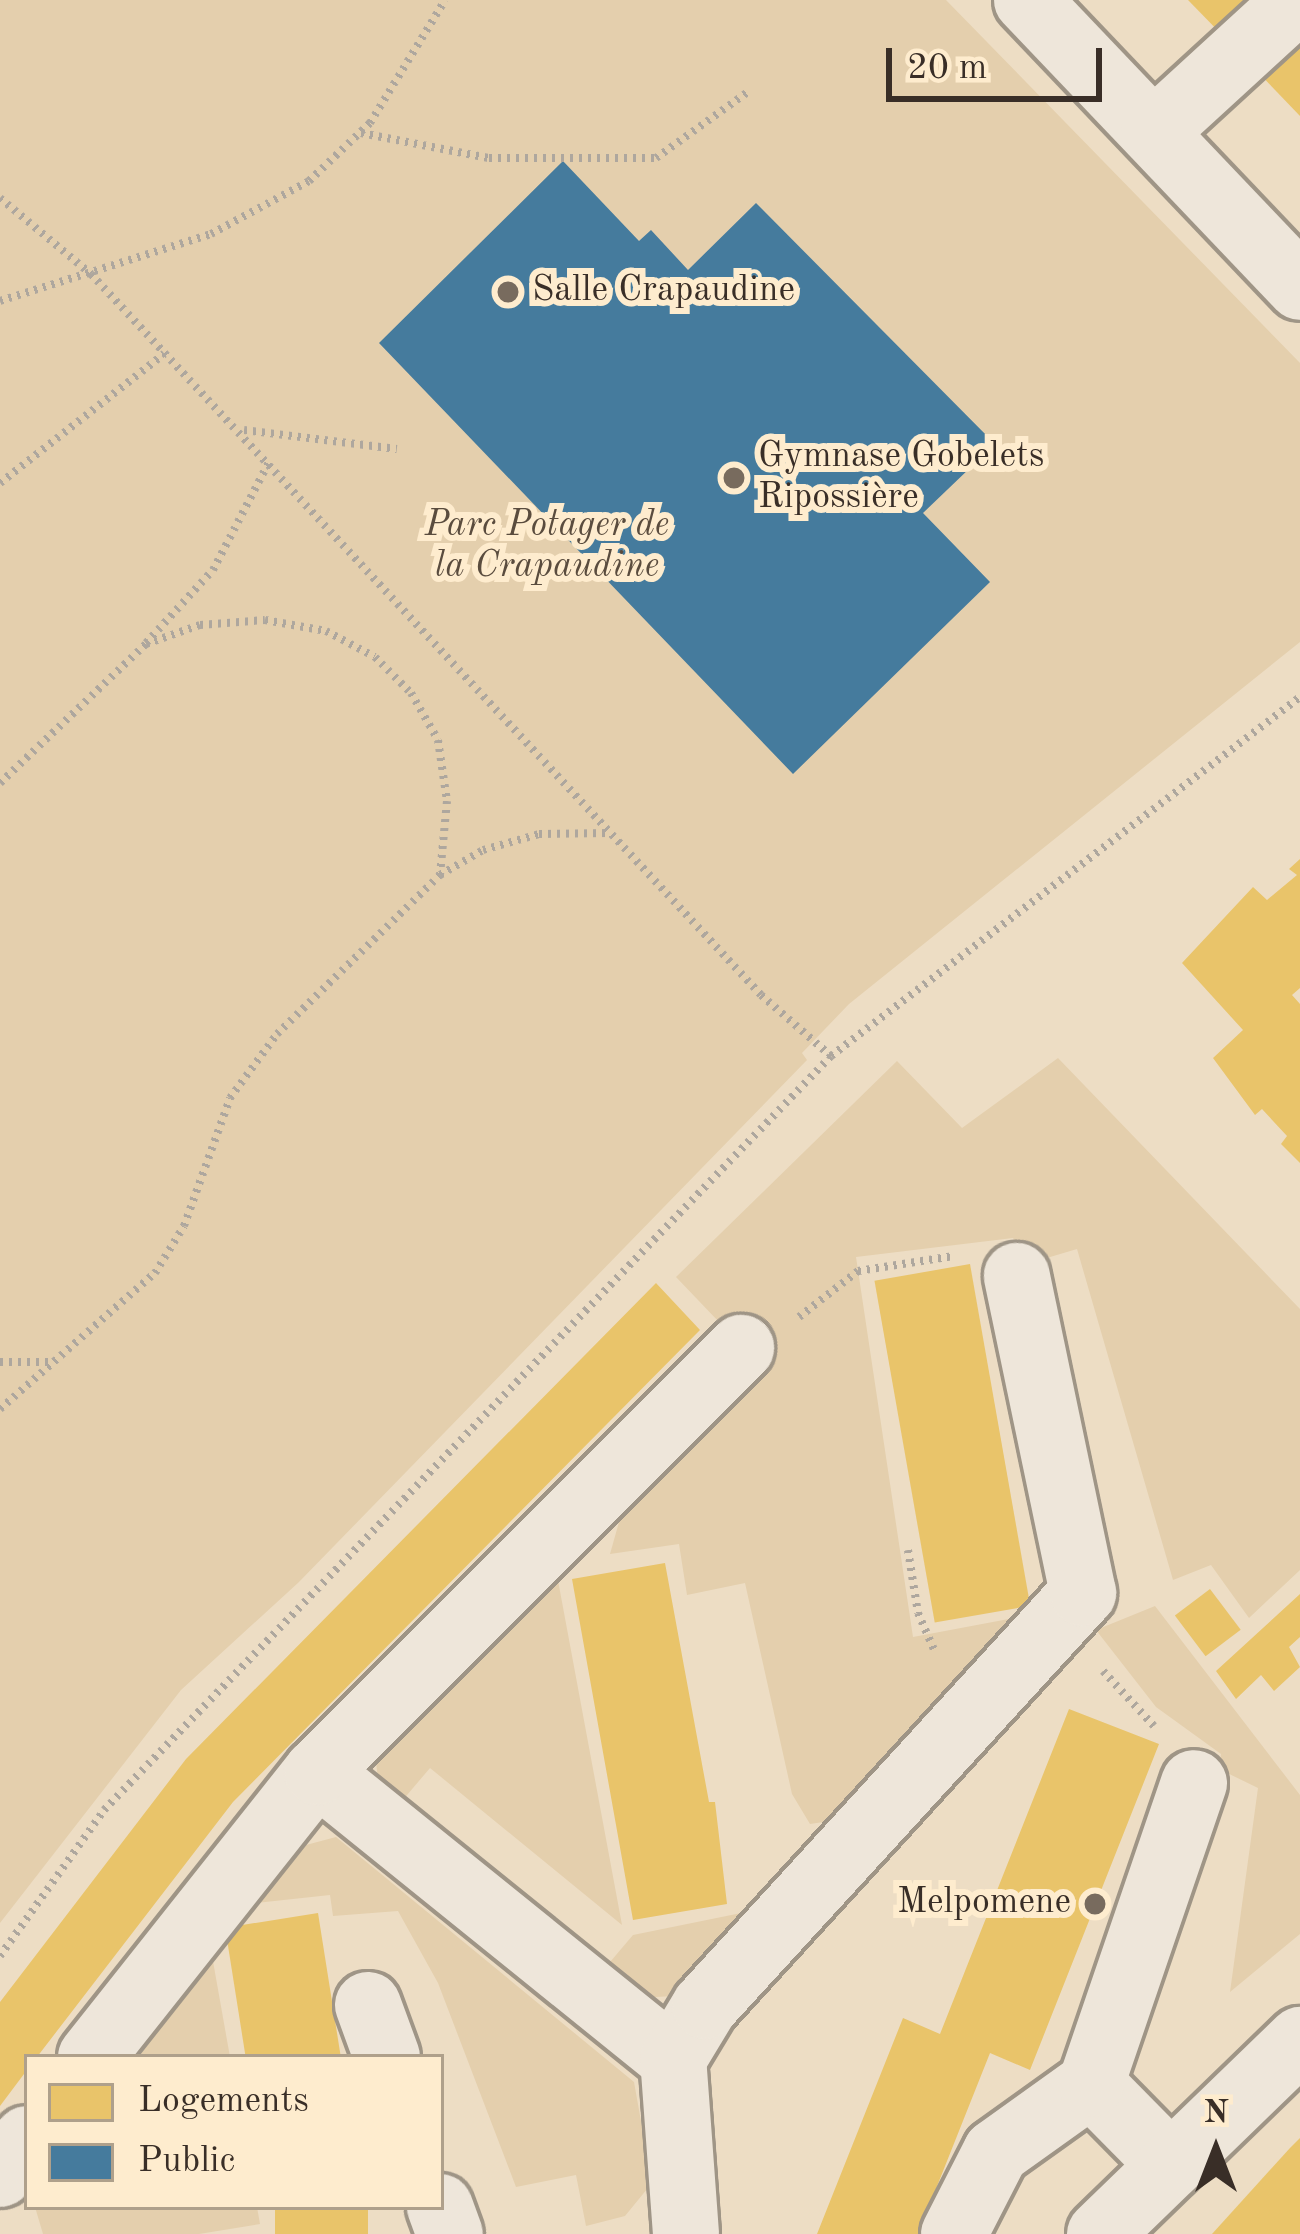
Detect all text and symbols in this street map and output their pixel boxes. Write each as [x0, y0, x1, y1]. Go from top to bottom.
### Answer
scale bar [892, 24, 1108, 98]
text: 20 m [907, 51, 987, 87]
place label: Salle Crapaudine [532, 270, 795, 314]
marker: Salle Crapaudine [495, 279, 521, 305]
place label: Gymnase Gobelets Ripossière [758, 435, 1044, 520]
marker: Gymnase Gobelets Ripossière [721, 465, 747, 491]
park label: Parc Potager de la Crapaudine [425, 504, 669, 589]
place label: Melpomene [897, 1882, 1071, 1926]
marker: Melpomene [1082, 1891, 1108, 1917]
legend [24, 2054, 444, 2210]
text: Logements [138, 2084, 309, 2120]
north arrow [1156, 2090, 1276, 2210]
text: N [1203, 2097, 1229, 2130]
text: Public [138, 2144, 235, 2180]

